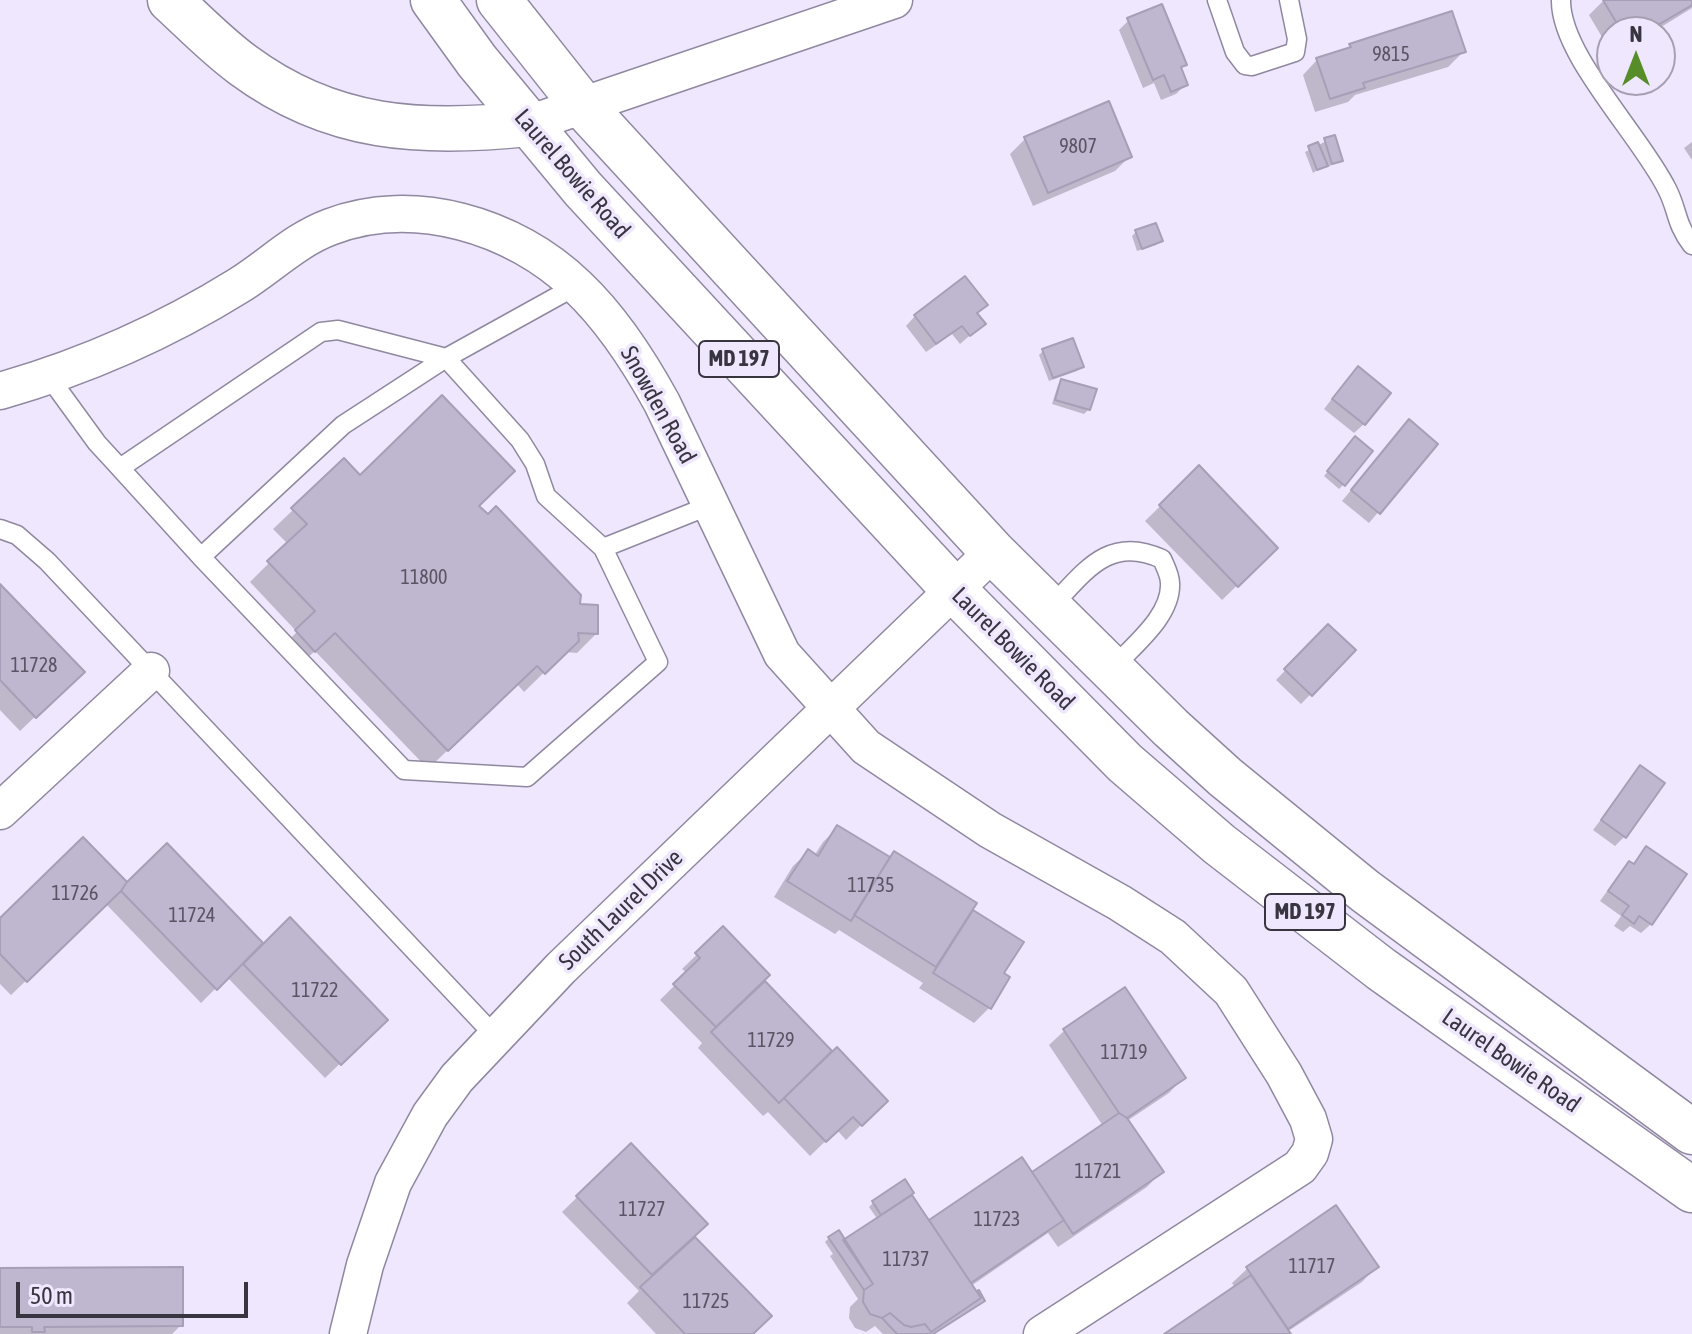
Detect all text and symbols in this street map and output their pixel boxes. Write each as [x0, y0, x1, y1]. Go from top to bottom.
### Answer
north arrow [1596, 16, 1676, 96]
text: N [1630, 21, 1642, 47]
house number: 9815 [1372, 43, 1410, 67]
street label: Laurel Bowie Road [508, 103, 636, 245]
house number: 9807 [1059, 135, 1097, 159]
street label: Snowden Road [614, 341, 702, 469]
road number: MD 197 [699, 341, 779, 377]
house number: 11800 [401, 566, 447, 590]
street label: Laurel Bowie Road [946, 582, 1080, 716]
house number: 11728 [11, 654, 57, 678]
street label: South Laurel Drive [553, 844, 689, 976]
house number: 11735 [848, 874, 894, 898]
house number: 11726 [52, 882, 98, 906]
road number: MD 197 [1265, 894, 1345, 930]
house number: 11724 [169, 904, 215, 928]
house number: 11722 [292, 979, 338, 1003]
street label: Laurel Bowie Road [1436, 1003, 1586, 1119]
house number: 11729 [748, 1029, 794, 1053]
house number: 11719 [1101, 1041, 1147, 1065]
house number: 11721 [1075, 1160, 1121, 1184]
house number: 11727 [619, 1198, 665, 1222]
house number: 11723 [974, 1208, 1020, 1232]
house number: 11737 [883, 1248, 929, 1272]
house number: 11717 [1289, 1255, 1335, 1279]
scale bar [20, 1266, 252, 1316]
text: 50 m [30, 1282, 73, 1309]
house number: 11725 [683, 1290, 729, 1314]

